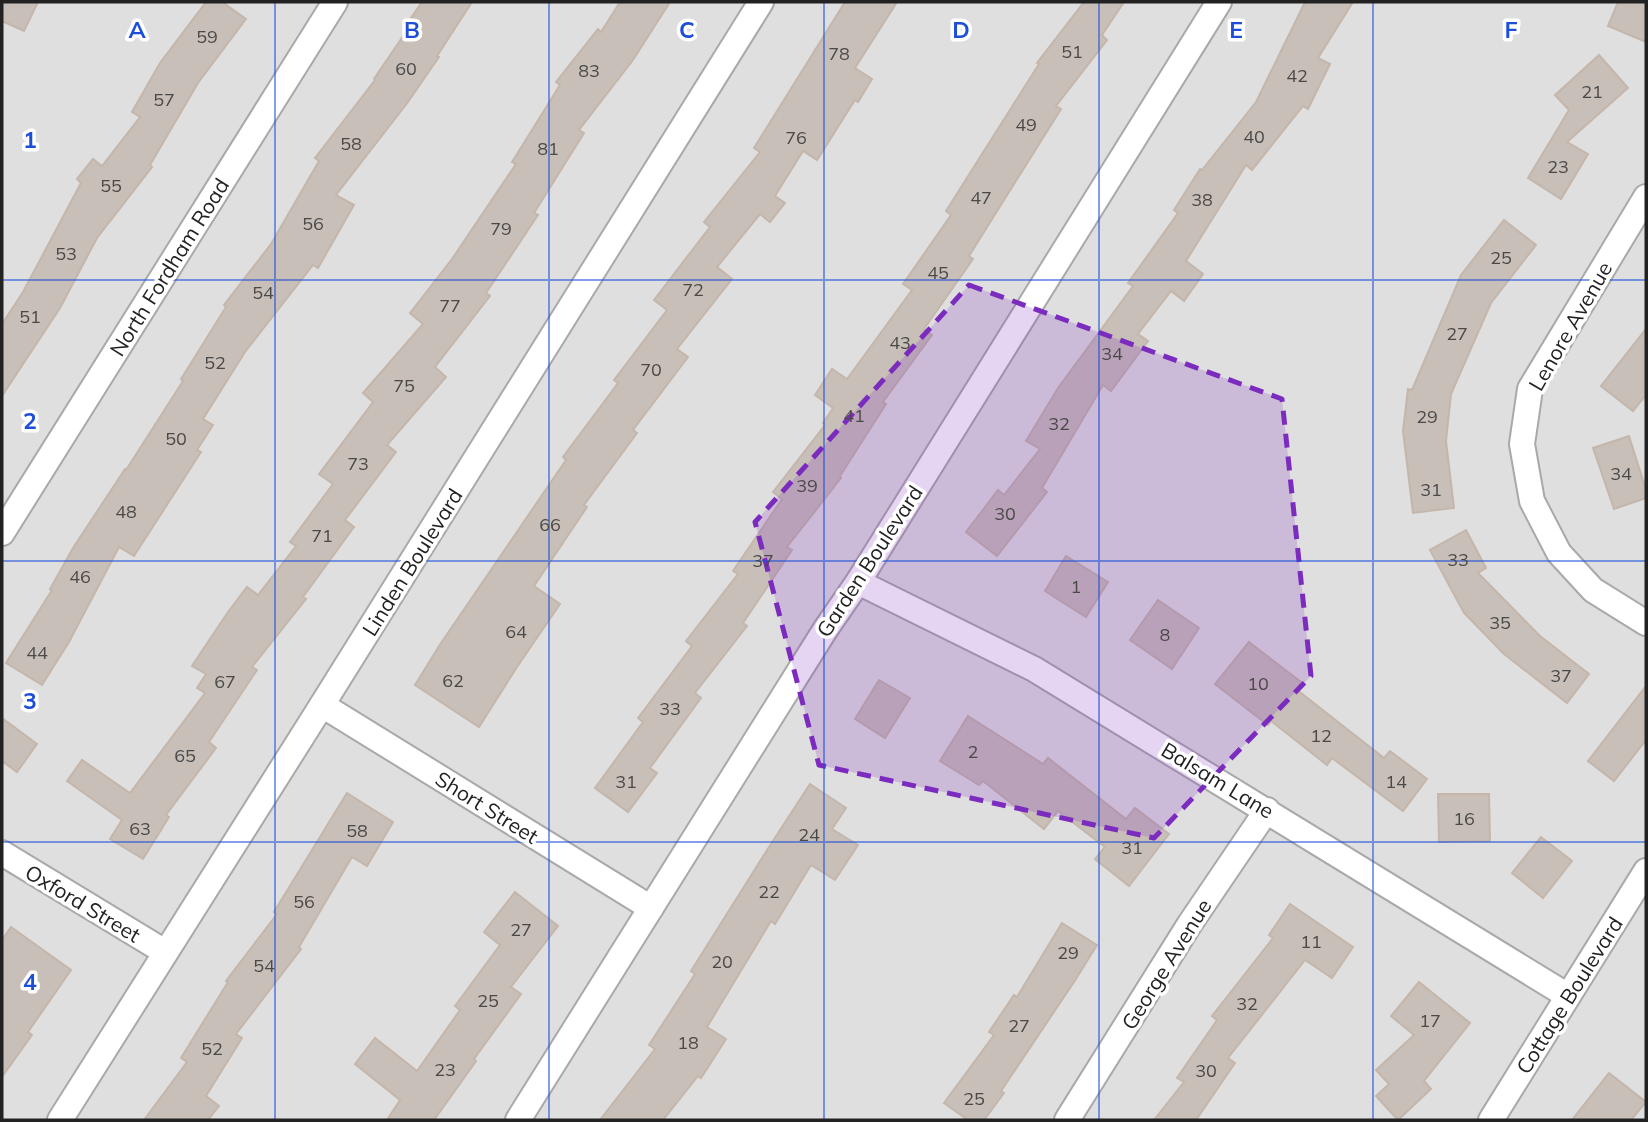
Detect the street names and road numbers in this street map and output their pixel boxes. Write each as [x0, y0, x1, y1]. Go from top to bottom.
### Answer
street label: North Fordham Road [104, 173, 234, 361]
street label: Lenore Avenue [1523, 257, 1617, 395]
street label: Garden Boulevard [810, 480, 928, 642]
street label: Linden Boulevard [356, 484, 468, 640]
street label: Balsam Lane [1157, 736, 1279, 824]
street label: Short Street [431, 765, 543, 849]
street label: Oxford Street [21, 858, 145, 948]
street label: George Avenue [1116, 894, 1216, 1034]
street label: Cottage Boulevard [1510, 912, 1628, 1078]

